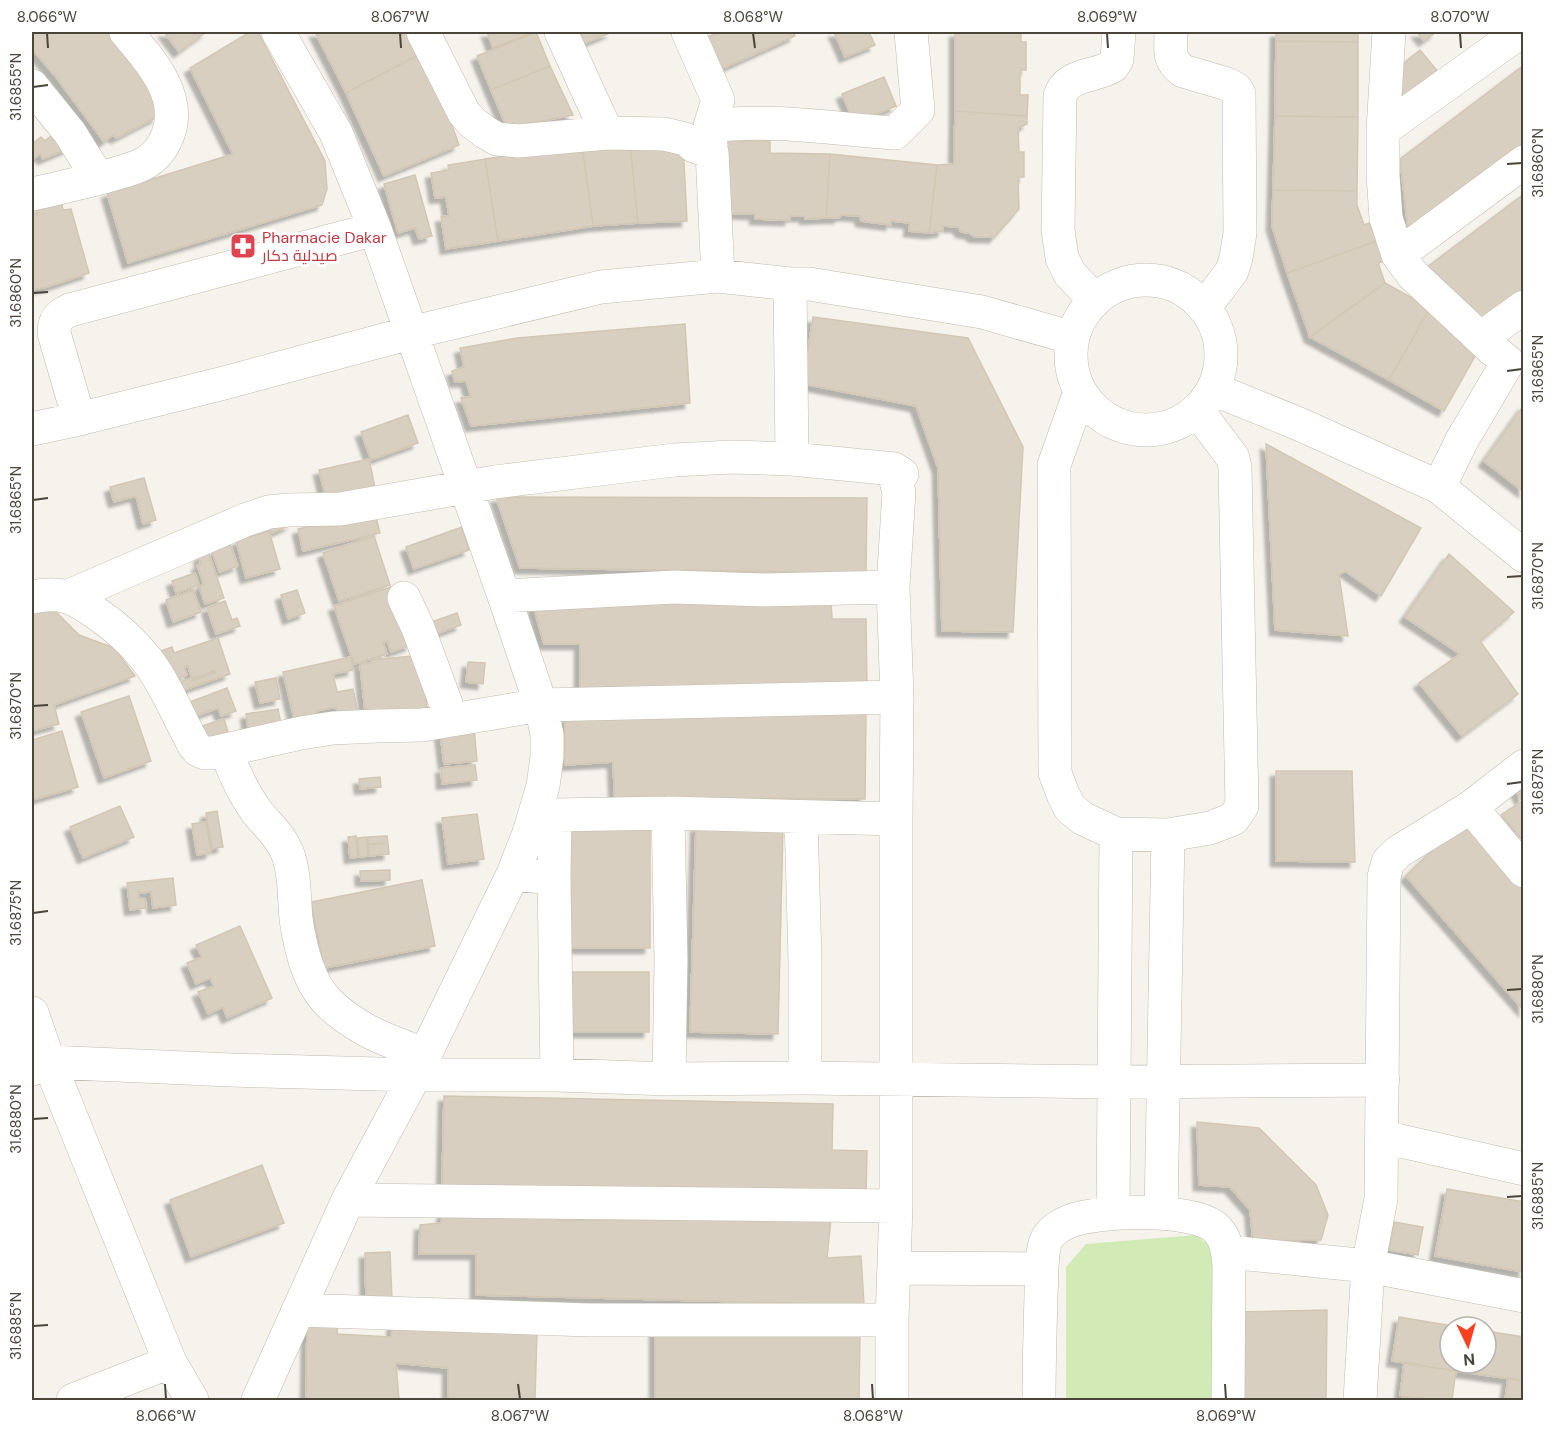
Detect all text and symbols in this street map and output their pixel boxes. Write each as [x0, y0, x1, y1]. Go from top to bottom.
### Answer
text: 8.066°W [17, 7, 78, 27]
text: 8.067°W [371, 7, 430, 27]
text: 8.068°W [723, 7, 783, 27]
text: 8.069°W [1077, 7, 1137, 27]
text: 8.070°W [1430, 7, 1490, 27]
text: 31.6855°N [6, 53, 26, 121]
text: 31.6860°N [1528, 128, 1548, 198]
place label: Pharmacie Dakar صيدلية دكار [261, 227, 387, 266]
pharmacy icon: Pharmacie Dakar صيدلية دكار [228, 231, 258, 261]
text: 31.6860°N [6, 258, 26, 328]
text: 31.6865°N [1528, 335, 1548, 403]
text: 31.6865°N [6, 466, 26, 534]
text: 31.6870°N [1528, 542, 1548, 610]
text: 31.6870°N [6, 672, 26, 740]
text: 31.6875°N [1528, 749, 1548, 815]
text: 31.6875°N [6, 880, 26, 946]
text: 31.6880°N [1528, 954, 1548, 1024]
text: 31.6880°N [6, 1084, 26, 1154]
text: 31.6885°N [1528, 1162, 1548, 1230]
text: 31.6885°N [6, 1292, 26, 1360]
north arrow [1438, 1315, 1498, 1375]
text: N [1463, 1348, 1476, 1370]
text: 8.066°W [136, 1406, 197, 1426]
text: 8.067°W [491, 1406, 550, 1426]
text: 8.068°W [843, 1406, 903, 1426]
text: 8.069°W [1196, 1406, 1256, 1426]

